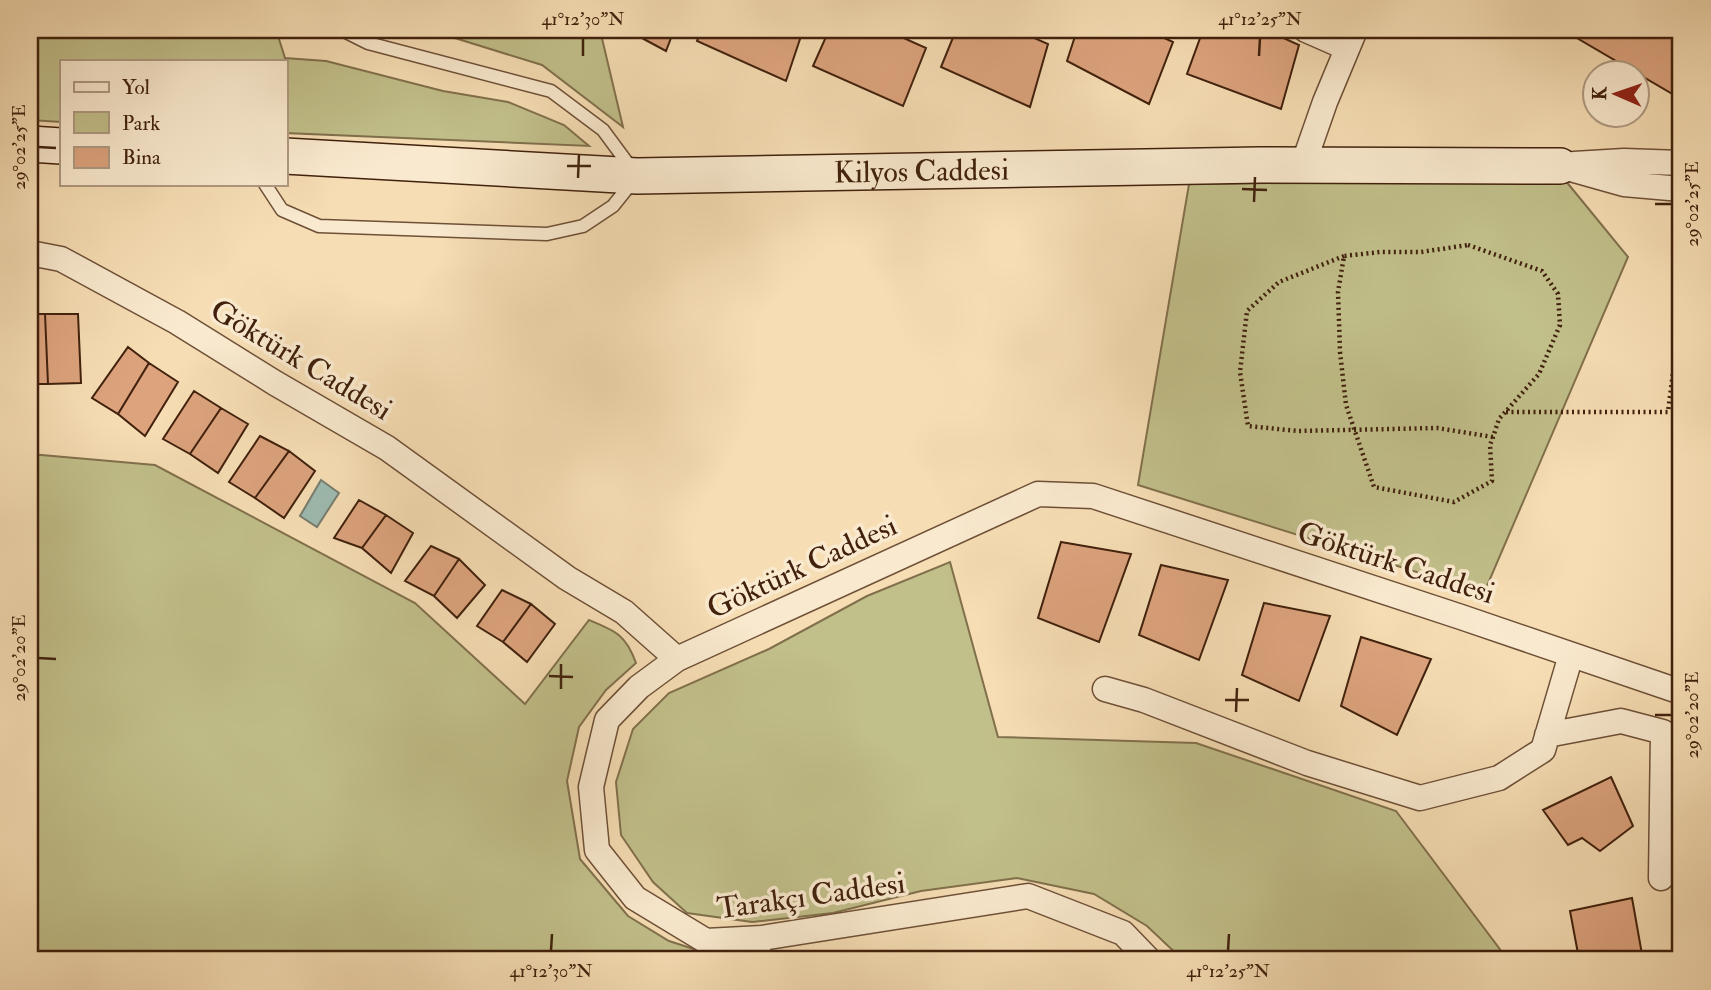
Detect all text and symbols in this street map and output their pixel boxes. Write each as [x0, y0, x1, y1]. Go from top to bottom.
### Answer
text: 41°12'30"N [542, 8, 624, 31]
text: 41°12'25"N [1218, 8, 1302, 31]
legend [60, 60, 287, 186]
north arrow [1582, 60, 1652, 130]
text: Yol [122, 74, 150, 101]
text: K [1588, 86, 1612, 100]
text: 29°02'25"E [8, 104, 31, 190]
text: Park [122, 110, 160, 137]
text: Bina [122, 144, 161, 171]
street label: Kilyos Caddesi [833, 151, 1009, 191]
text: 29°02'25"E [1681, 161, 1704, 247]
street label: Göktürk Caddesi [204, 291, 398, 429]
street label: Göktürk Caddesi [701, 507, 903, 627]
street label: Göktürk Caddesi [1293, 514, 1499, 612]
text: 29°02'20"E [8, 615, 31, 701]
text: 29°02'20"E [1681, 672, 1704, 758]
street label: Tarakçı Caddesi [715, 864, 907, 928]
text: 41°12'30"N [510, 960, 592, 983]
text: 41°12'25"N [1186, 960, 1270, 983]

